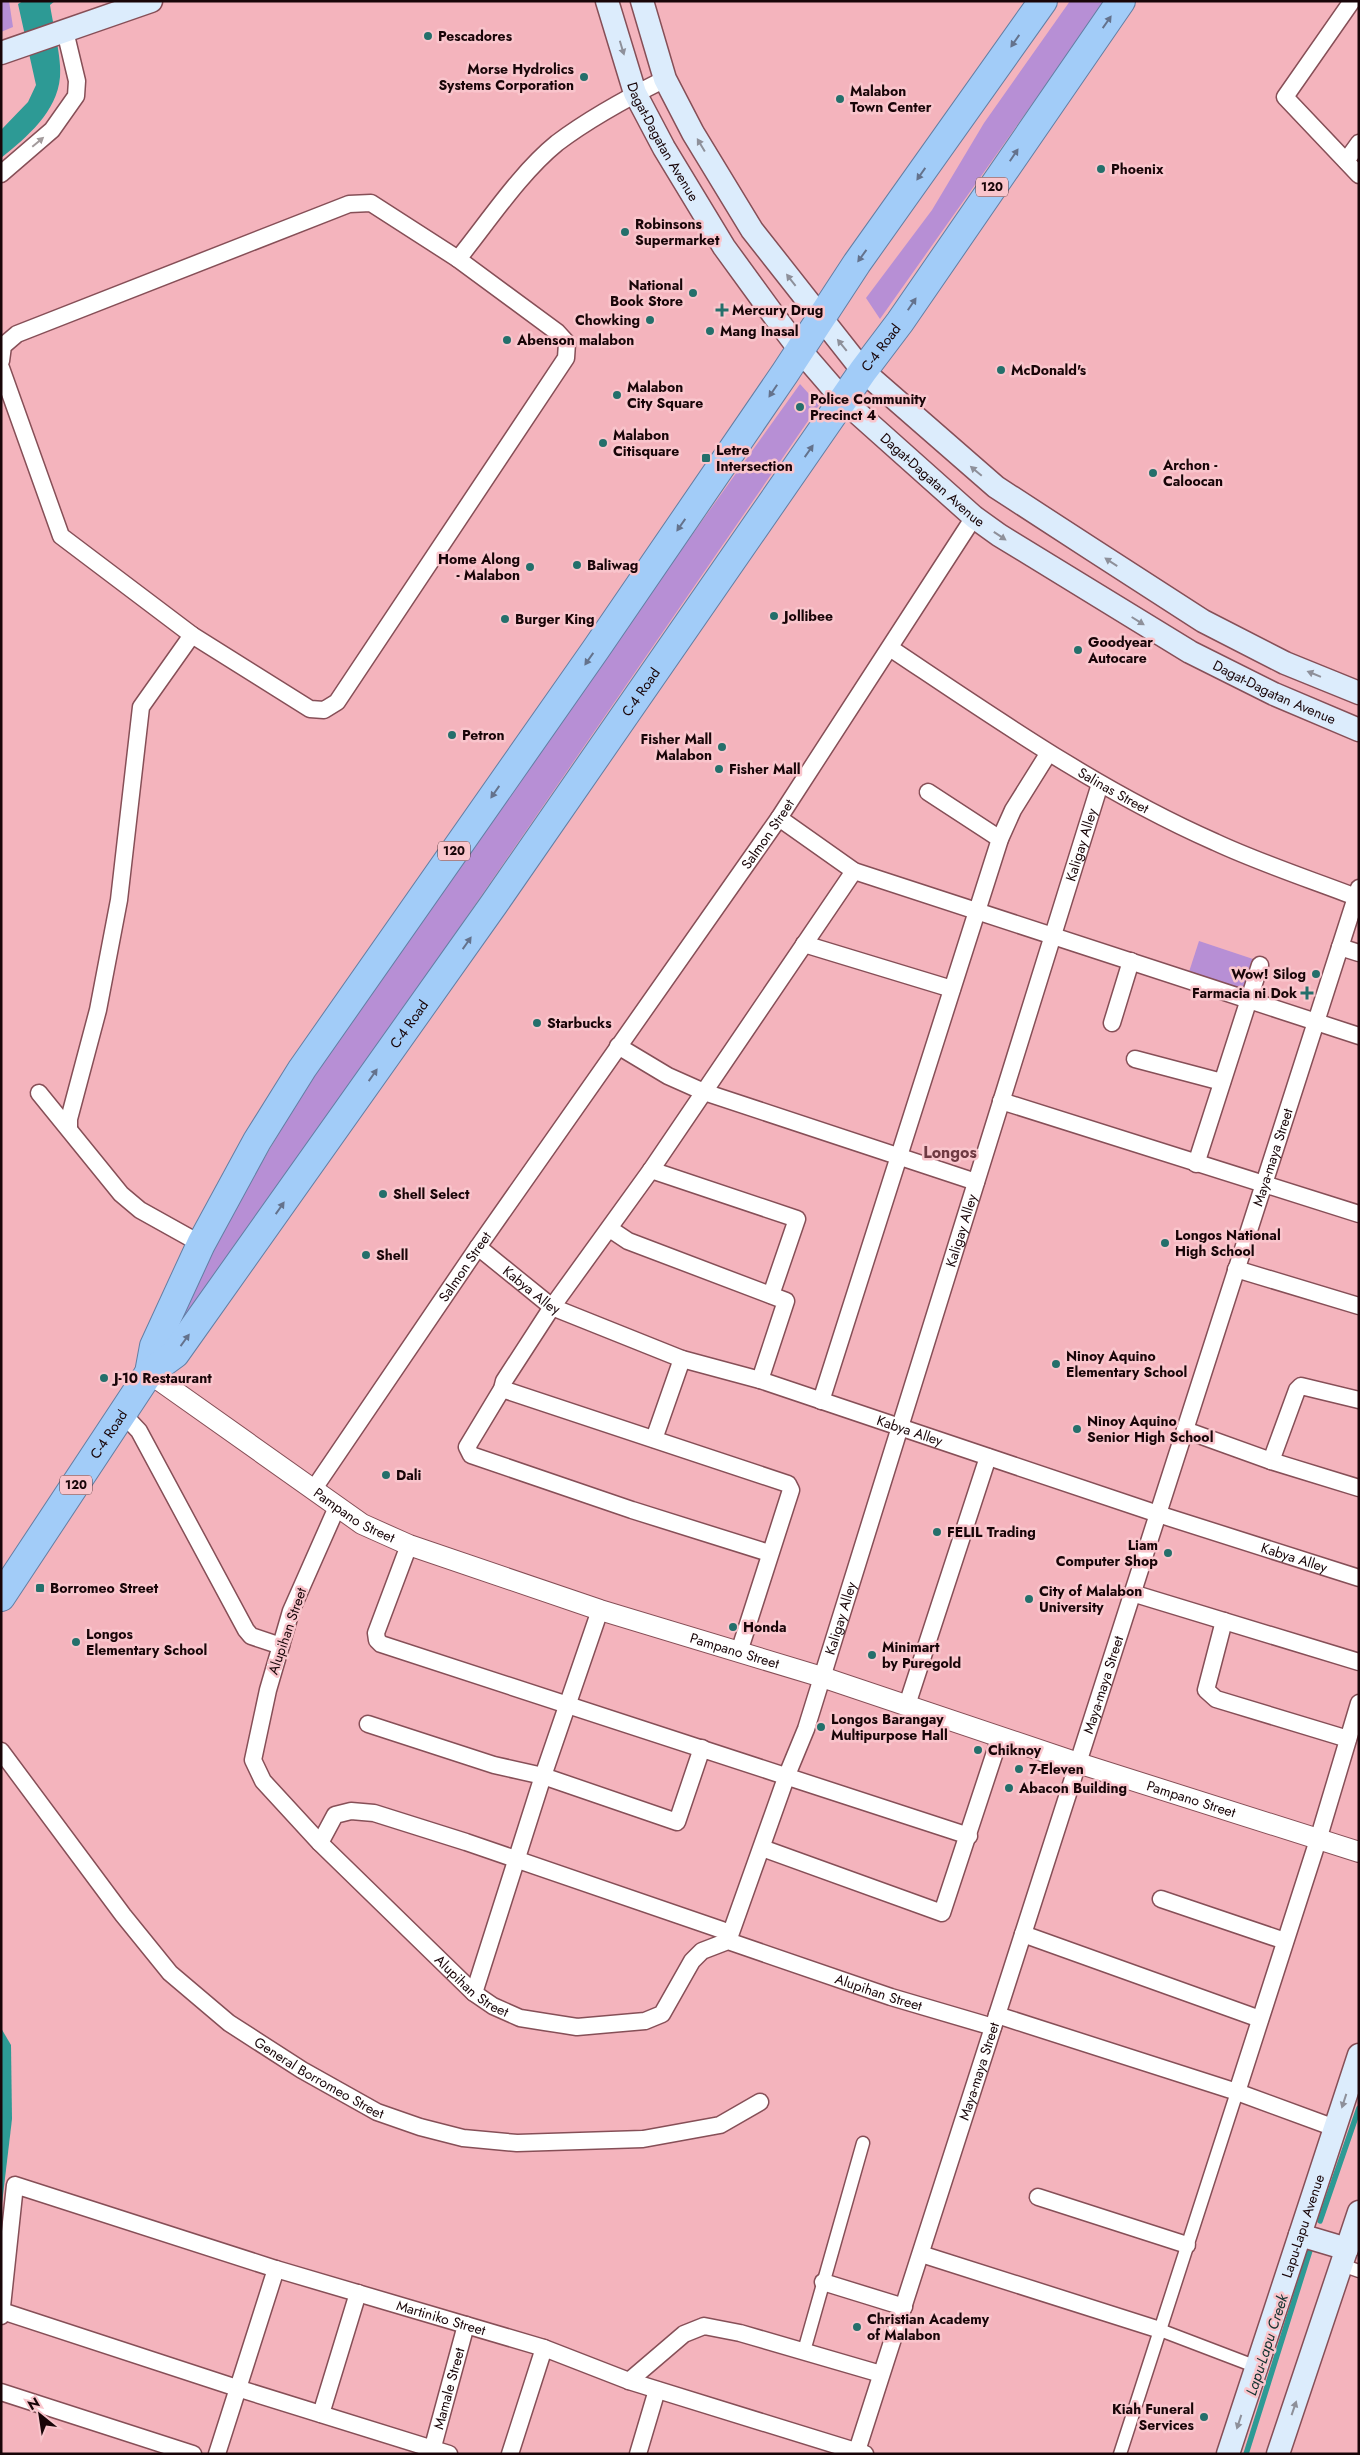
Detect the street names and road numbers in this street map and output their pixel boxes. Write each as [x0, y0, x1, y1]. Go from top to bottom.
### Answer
street label: Dagat-Dagatan Avenue [622, 80, 704, 205]
road number: 120 [976, 178, 1008, 196]
street label: C-4 Road [856, 319, 905, 376]
street label: Dagat-Dagatan Avenue [876, 428, 989, 532]
street label: Dagat-Dagatan Avenue [1209, 655, 1339, 729]
street label: C-4 Road [617, 664, 665, 720]
street label: Salinas Street [1074, 762, 1153, 819]
street label: Salmon Street [736, 795, 799, 873]
street label: Kaligay Alley [1060, 805, 1102, 884]
road number: 120 [438, 841, 470, 860]
street label: C-4 Road [385, 996, 433, 1052]
street label: Maya-maya Street [1247, 1105, 1298, 1209]
street label: Kaligay Alley [940, 1191, 982, 1270]
street label: Salmon Street [434, 1227, 496, 1306]
street label: Kabya Alley [499, 1261, 564, 1320]
street label: C-4 Road [85, 1406, 132, 1463]
street label: Kabya Alley [874, 1410, 946, 1451]
road number: 120 [60, 1476, 92, 1494]
street label: Pampano Street [310, 1483, 399, 1548]
street label: Kabya Alley [1259, 1537, 1331, 1578]
street label: Kaligay Alley [820, 1578, 861, 1657]
street label: Alupihan Street [263, 1584, 311, 1677]
street label: Pampano Street [688, 1628, 782, 1674]
street label: Maya-maya Street [1078, 1632, 1128, 1736]
street label: Pampano Street [1144, 1775, 1239, 1823]
street label: Alupihan Street [430, 1950, 512, 2022]
street label: Alupihan Street [832, 1969, 925, 2016]
street label: Maya-maya Street [954, 2019, 1004, 2123]
street label: General Borromeo Street [250, 2032, 387, 2124]
street label: Lapu-Lapu Avenue [1277, 2172, 1329, 2280]
street label: Martiniko Street [394, 2295, 489, 2340]
street label: Mamale Street [428, 2345, 470, 2431]

